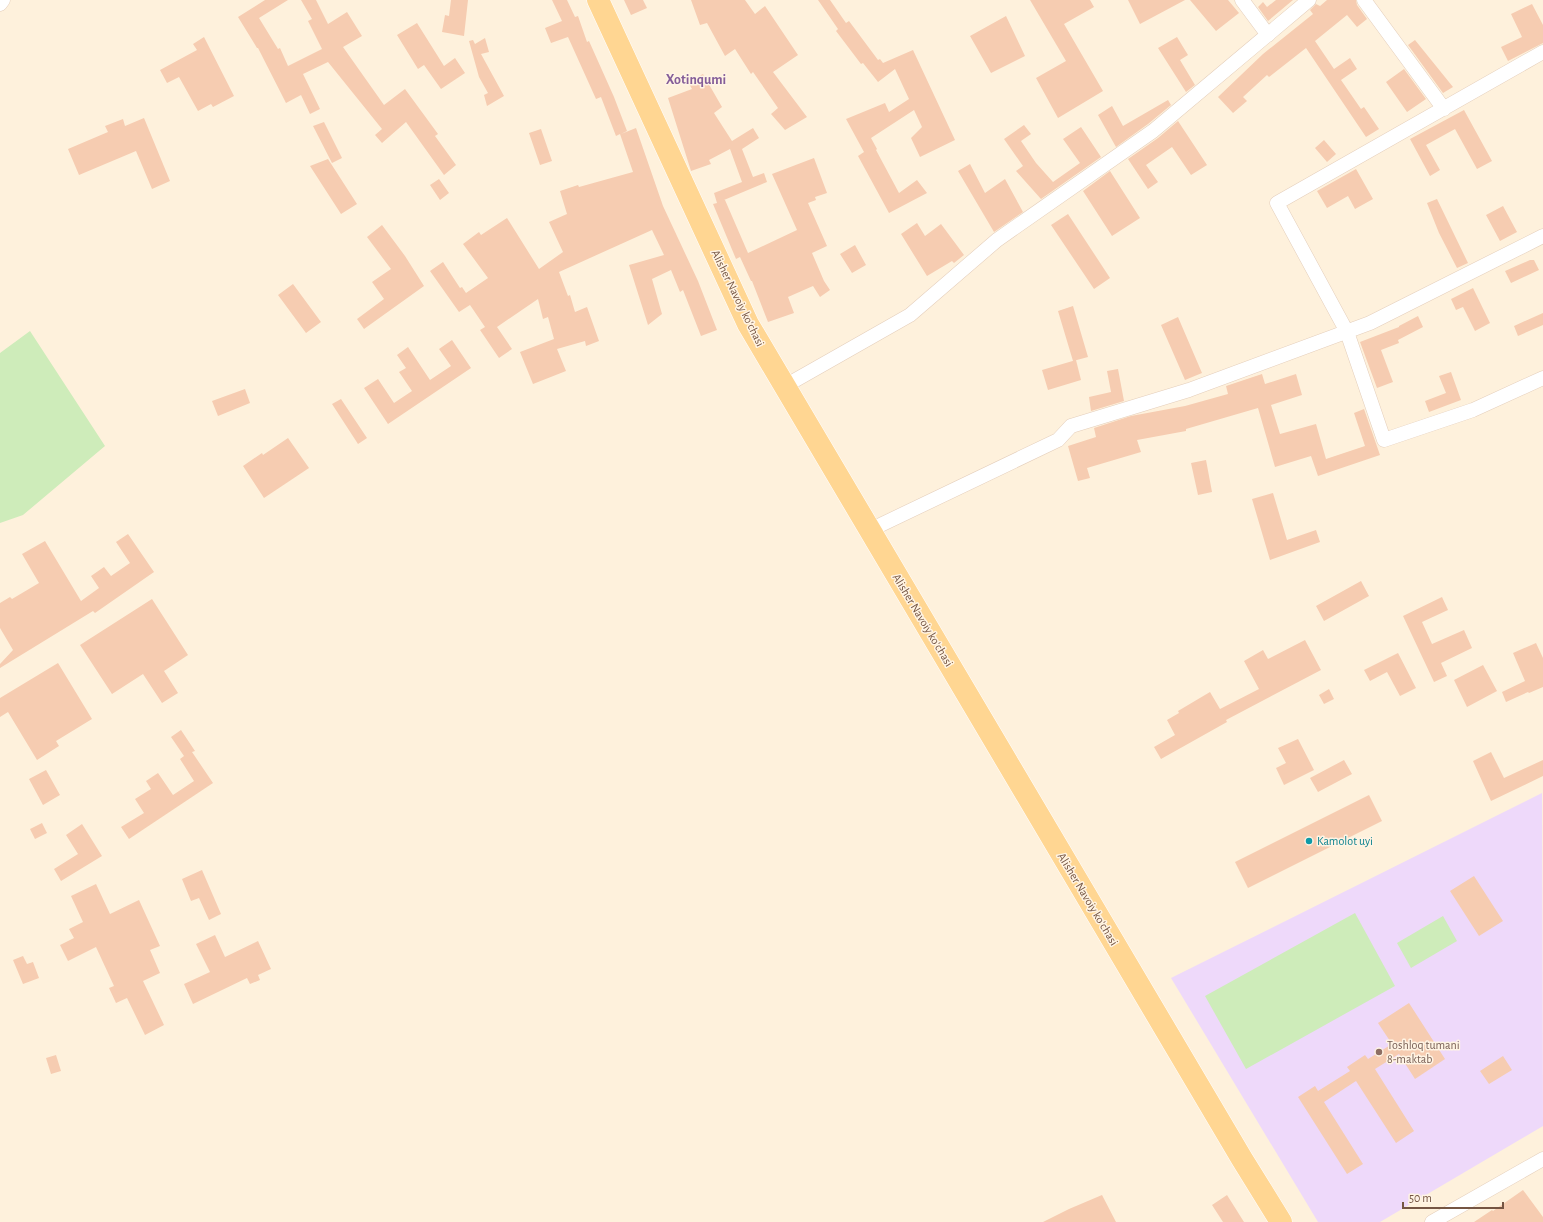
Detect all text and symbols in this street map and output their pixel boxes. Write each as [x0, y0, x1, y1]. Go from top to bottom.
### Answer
district label: Xotinqumi [666, 73, 726, 87]
street label: Alisher Navoiy koʻchasi [708, 248, 767, 349]
street label: Alisher Navoiy koʻchasi [890, 572, 955, 669]
place label: Kamolot uyi [1317, 835, 1373, 848]
marker: Kamolot uyi [1304, 836, 1314, 846]
street label: Alisher Navoiy koʻchasi [1055, 851, 1120, 948]
place label: Toshloq tumani 8-maktab [1387, 1039, 1460, 1065]
marker: Toshloq tumani 8-maktab [1374, 1047, 1384, 1057]
scale bar [1403, 1184, 1503, 1210]
text: 50 m [1409, 1192, 1432, 1204]

